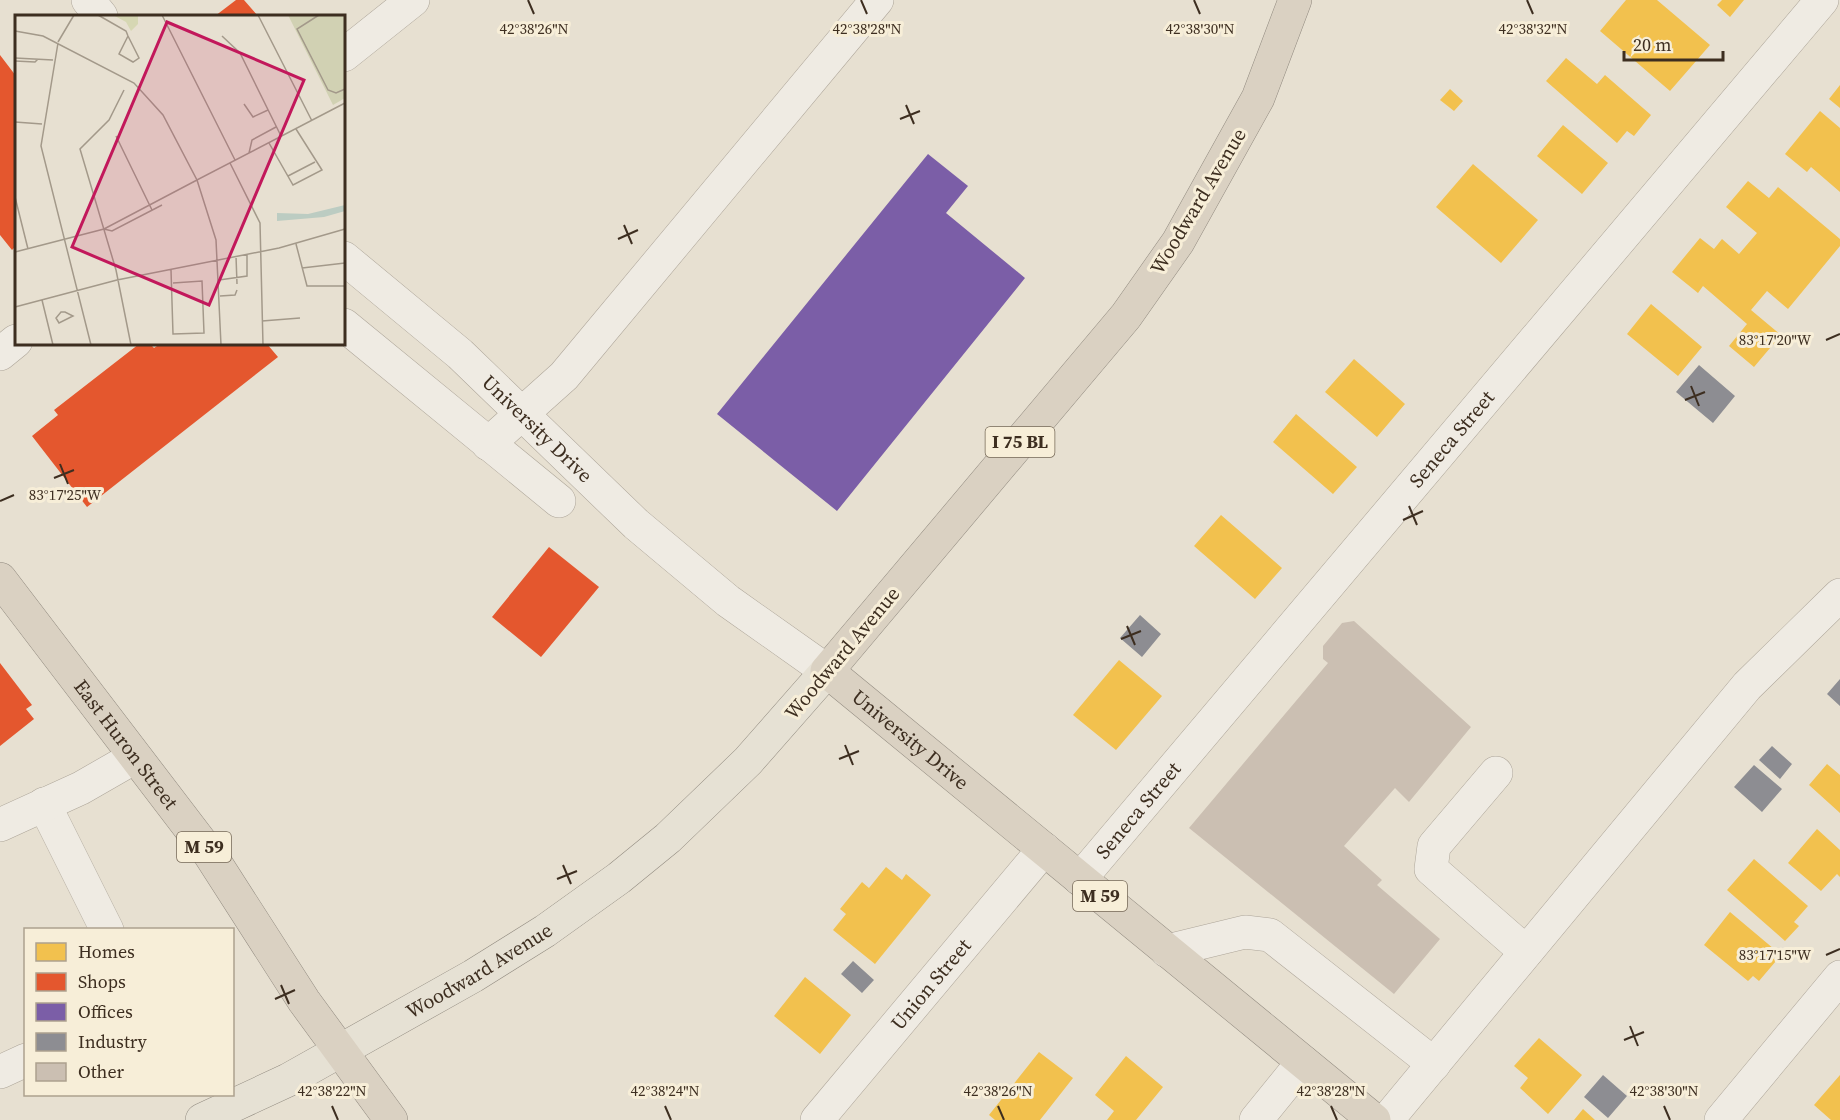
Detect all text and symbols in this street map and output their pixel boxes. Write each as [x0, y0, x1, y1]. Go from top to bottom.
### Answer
inset map [15, 15, 345, 345]
text: 42°38'26"N [499, 18, 569, 39]
text: 42°38'28"N [832, 18, 902, 39]
text: 42°38'30"N [1165, 18, 1235, 39]
text: 42°38'32"N [1498, 18, 1568, 39]
scale bar [1624, 24, 1723, 62]
text: 20 m [1633, 32, 1671, 57]
street label: Woodward Avenue [1143, 123, 1253, 279]
text: 83°17'20"W [1739, 329, 1812, 350]
street label: University Drive [476, 368, 599, 489]
street label: Seneca Street [1402, 384, 1501, 493]
road number: I 75 BL [986, 427, 1054, 457]
text: 83°17'25"W [29, 484, 102, 505]
street label: Woodward Avenue [778, 580, 906, 726]
street label: East Huron Street [67, 674, 185, 816]
street label: University Drive [846, 683, 975, 796]
street label: Seneca Street [1089, 755, 1187, 865]
road number: M 59 [177, 832, 231, 862]
road number: M 59 [1073, 881, 1127, 911]
street label: Woodward Avenue [401, 916, 558, 1025]
legend [24, 928, 234, 1096]
street label: Union Street [884, 932, 978, 1036]
text: Homes [78, 939, 135, 964]
text: 83°17'15"W [1739, 944, 1812, 965]
text: Shops [78, 969, 126, 994]
text: Offices [78, 999, 133, 1024]
text: Industry [78, 1029, 148, 1054]
text: Other [78, 1059, 125, 1084]
text: 42°38'22"N [297, 1080, 367, 1101]
text: 42°38'24"N [630, 1080, 700, 1101]
text: 42°38'26"N [963, 1080, 1033, 1101]
text: 42°38'28"N [1296, 1080, 1366, 1101]
text: 42°38'30"N [1629, 1080, 1699, 1101]

